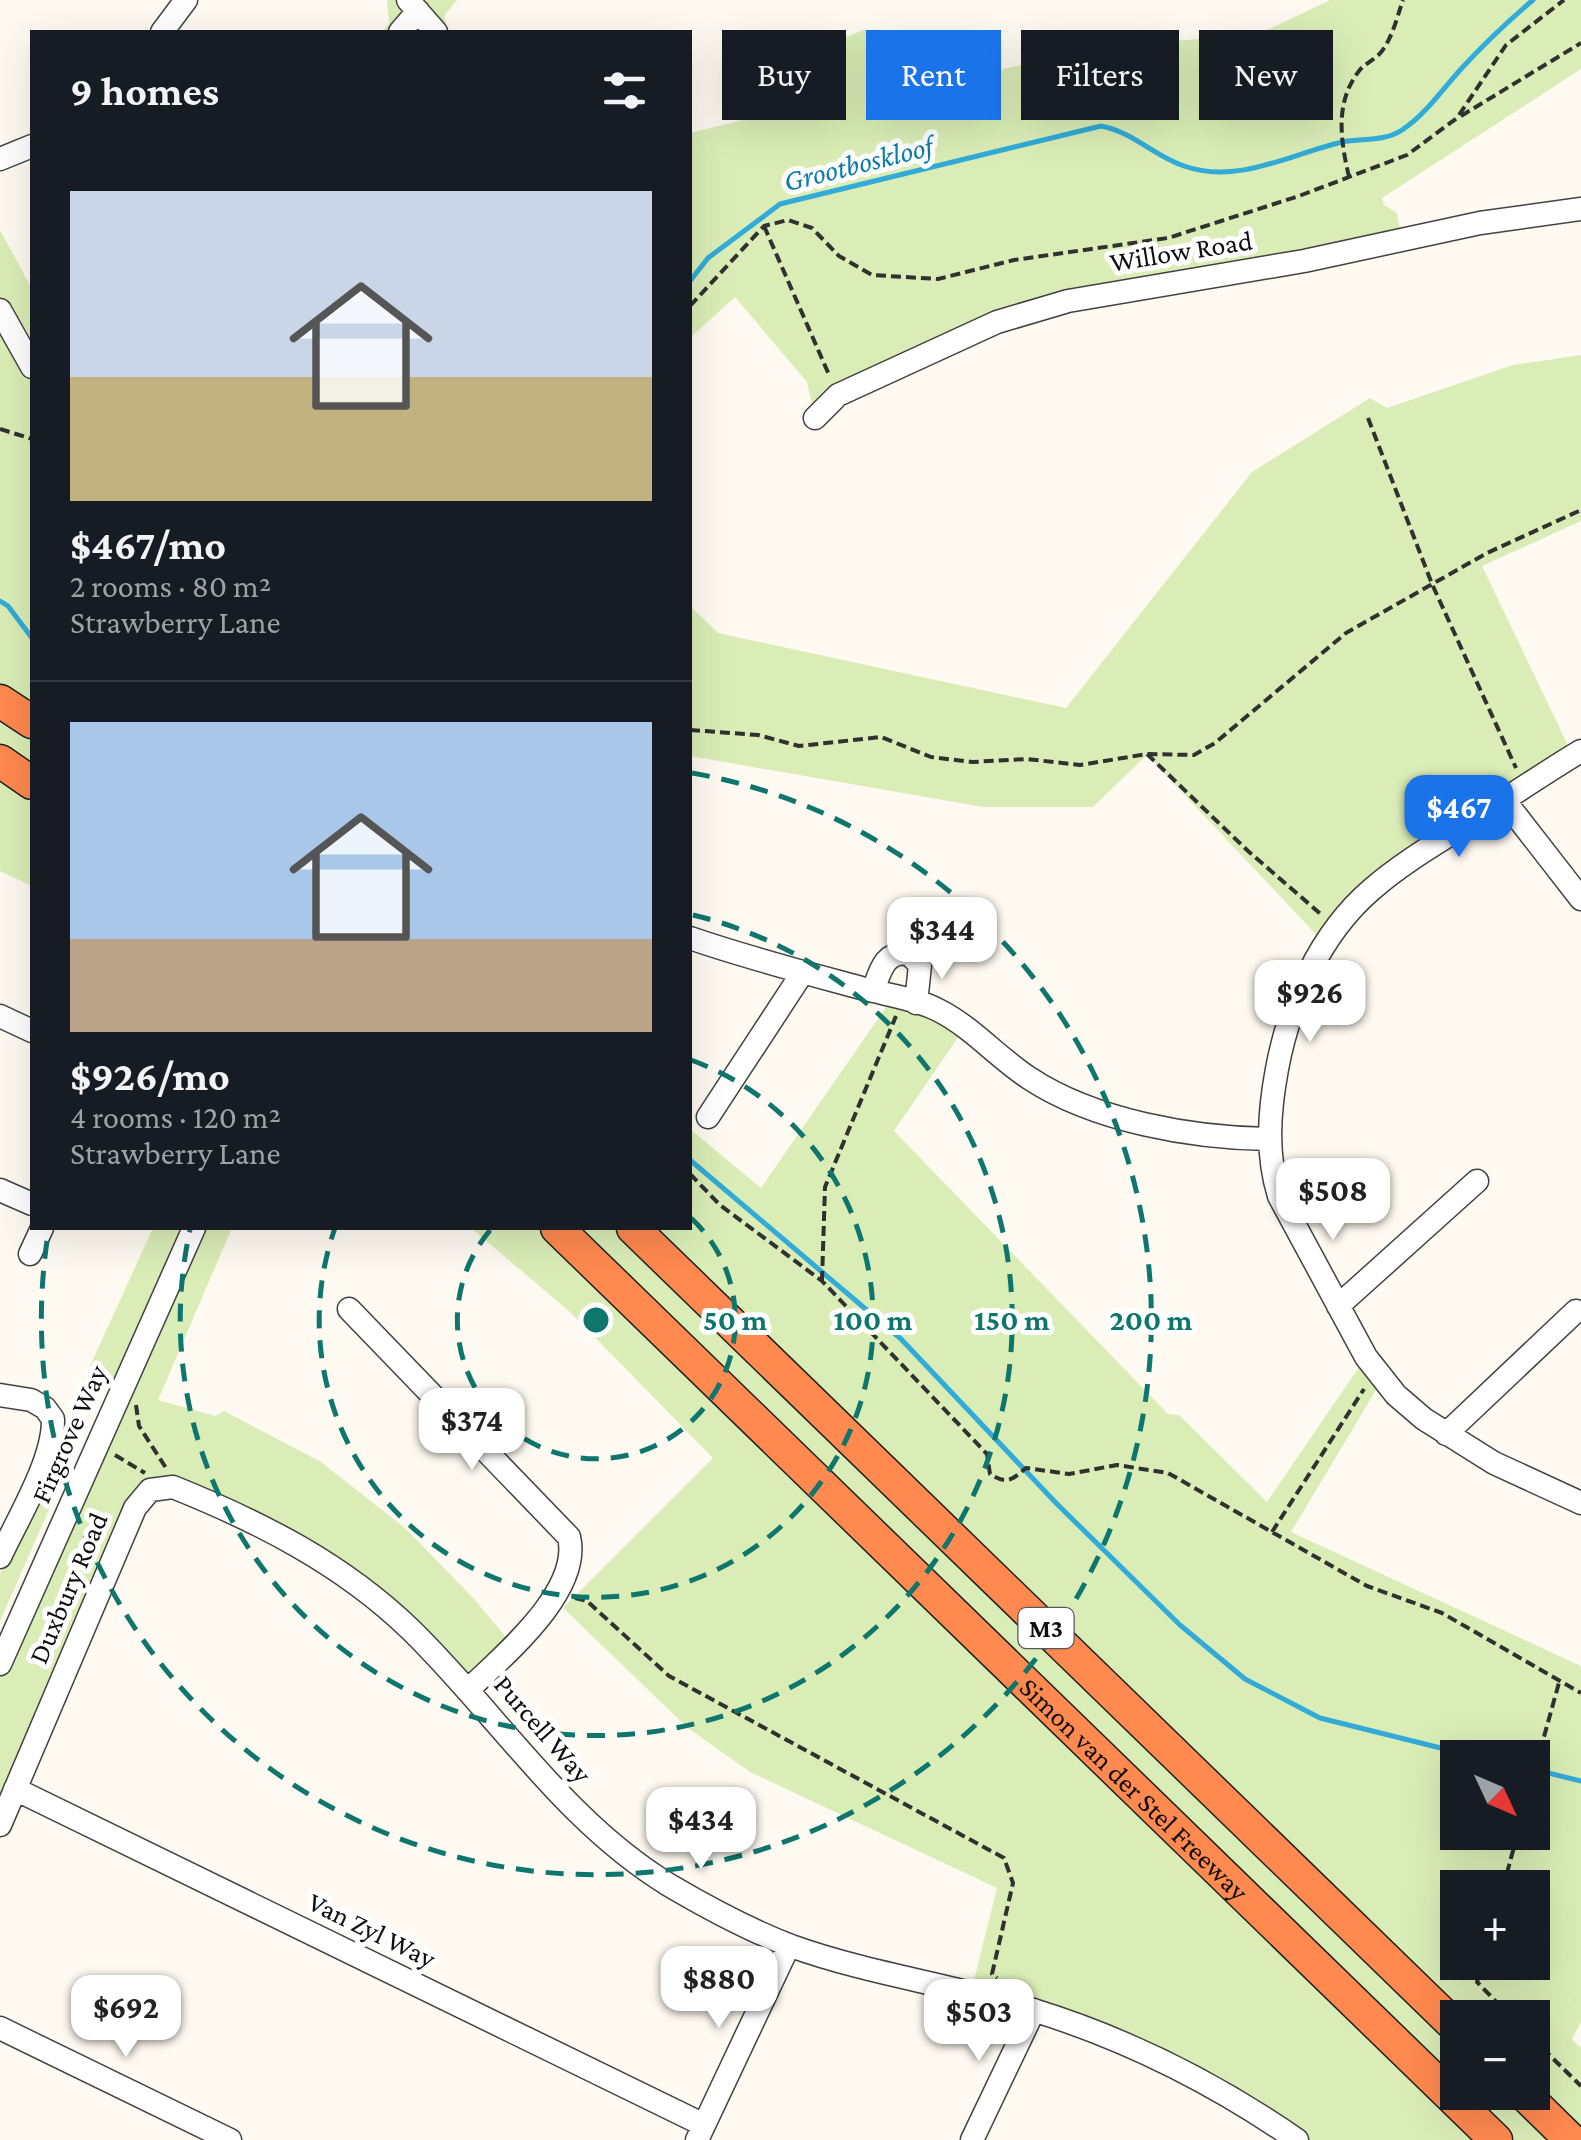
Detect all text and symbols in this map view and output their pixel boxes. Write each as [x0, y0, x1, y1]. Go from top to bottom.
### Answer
chip: Buy [722, 30, 846, 120]
chip: Rent [866, 30, 1001, 120]
chip: Filters [1021, 30, 1179, 120]
chip: New [1199, 30, 1333, 120]
icon: filters [597, 63, 652, 118]
text: 9 homes [70, 67, 219, 114]
water label: Grootboskloof [780, 128, 940, 198]
street label: Willow Road [1108, 224, 1255, 278]
icon: home [271, 256, 451, 436]
text: $467/mo [70, 521, 226, 568]
text: 2 rooms · 80 m² [70, 568, 271, 604]
text: Strawberry Lane [70, 604, 280, 640]
pin: $467 [1400, 775, 1518, 860]
icon: home [271, 787, 451, 967]
text: $467 [1427, 789, 1491, 825]
pin: $344 [883, 897, 1001, 982]
text: $344 [909, 911, 975, 947]
pin: $926 [1251, 960, 1369, 1045]
text: $926 [1277, 974, 1343, 1010]
text: $926/mo [70, 1052, 230, 1099]
text: 4 rooms · 120 m² [70, 1099, 281, 1135]
text: Strawberry Lane [70, 1135, 280, 1171]
pin: $508 [1274, 1158, 1392, 1243]
text: $508 [1298, 1172, 1368, 1208]
centre of rings [578, 1302, 614, 1338]
text: 50 m [703, 1303, 768, 1336]
text: 100 m [834, 1303, 913, 1336]
text: 150 m [974, 1303, 1050, 1336]
text: 200 m [1110, 1303, 1193, 1336]
street label: Firgrove Way [25, 1359, 114, 1508]
pin: $374 [413, 1388, 531, 1473]
text: $374 [441, 1402, 503, 1438]
street label: Duxbury Road [22, 1508, 114, 1668]
road number: M3 [1018, 1608, 1074, 1648]
street label: Purcell Way [488, 1669, 599, 1790]
street label: Simon van der Stel Freeway [1014, 1671, 1256, 1907]
north arrow [1440, 1740, 1550, 1850]
map controls [1440, 1740, 1550, 2110]
pin: $434 [642, 1787, 760, 1872]
text: $434 [668, 1801, 734, 1837]
button: + [1440, 1870, 1550, 1980]
street label: Van Zyl Way [303, 1886, 442, 1975]
pin: $880 [660, 1946, 778, 2031]
text: $880 [683, 1960, 755, 1996]
pin: $692 [67, 1975, 185, 2060]
pin: $503 [920, 1979, 1038, 2064]
text: $692 [93, 1989, 159, 2025]
text: $503 [946, 1993, 1012, 2029]
button: − [1440, 2000, 1550, 2110]

